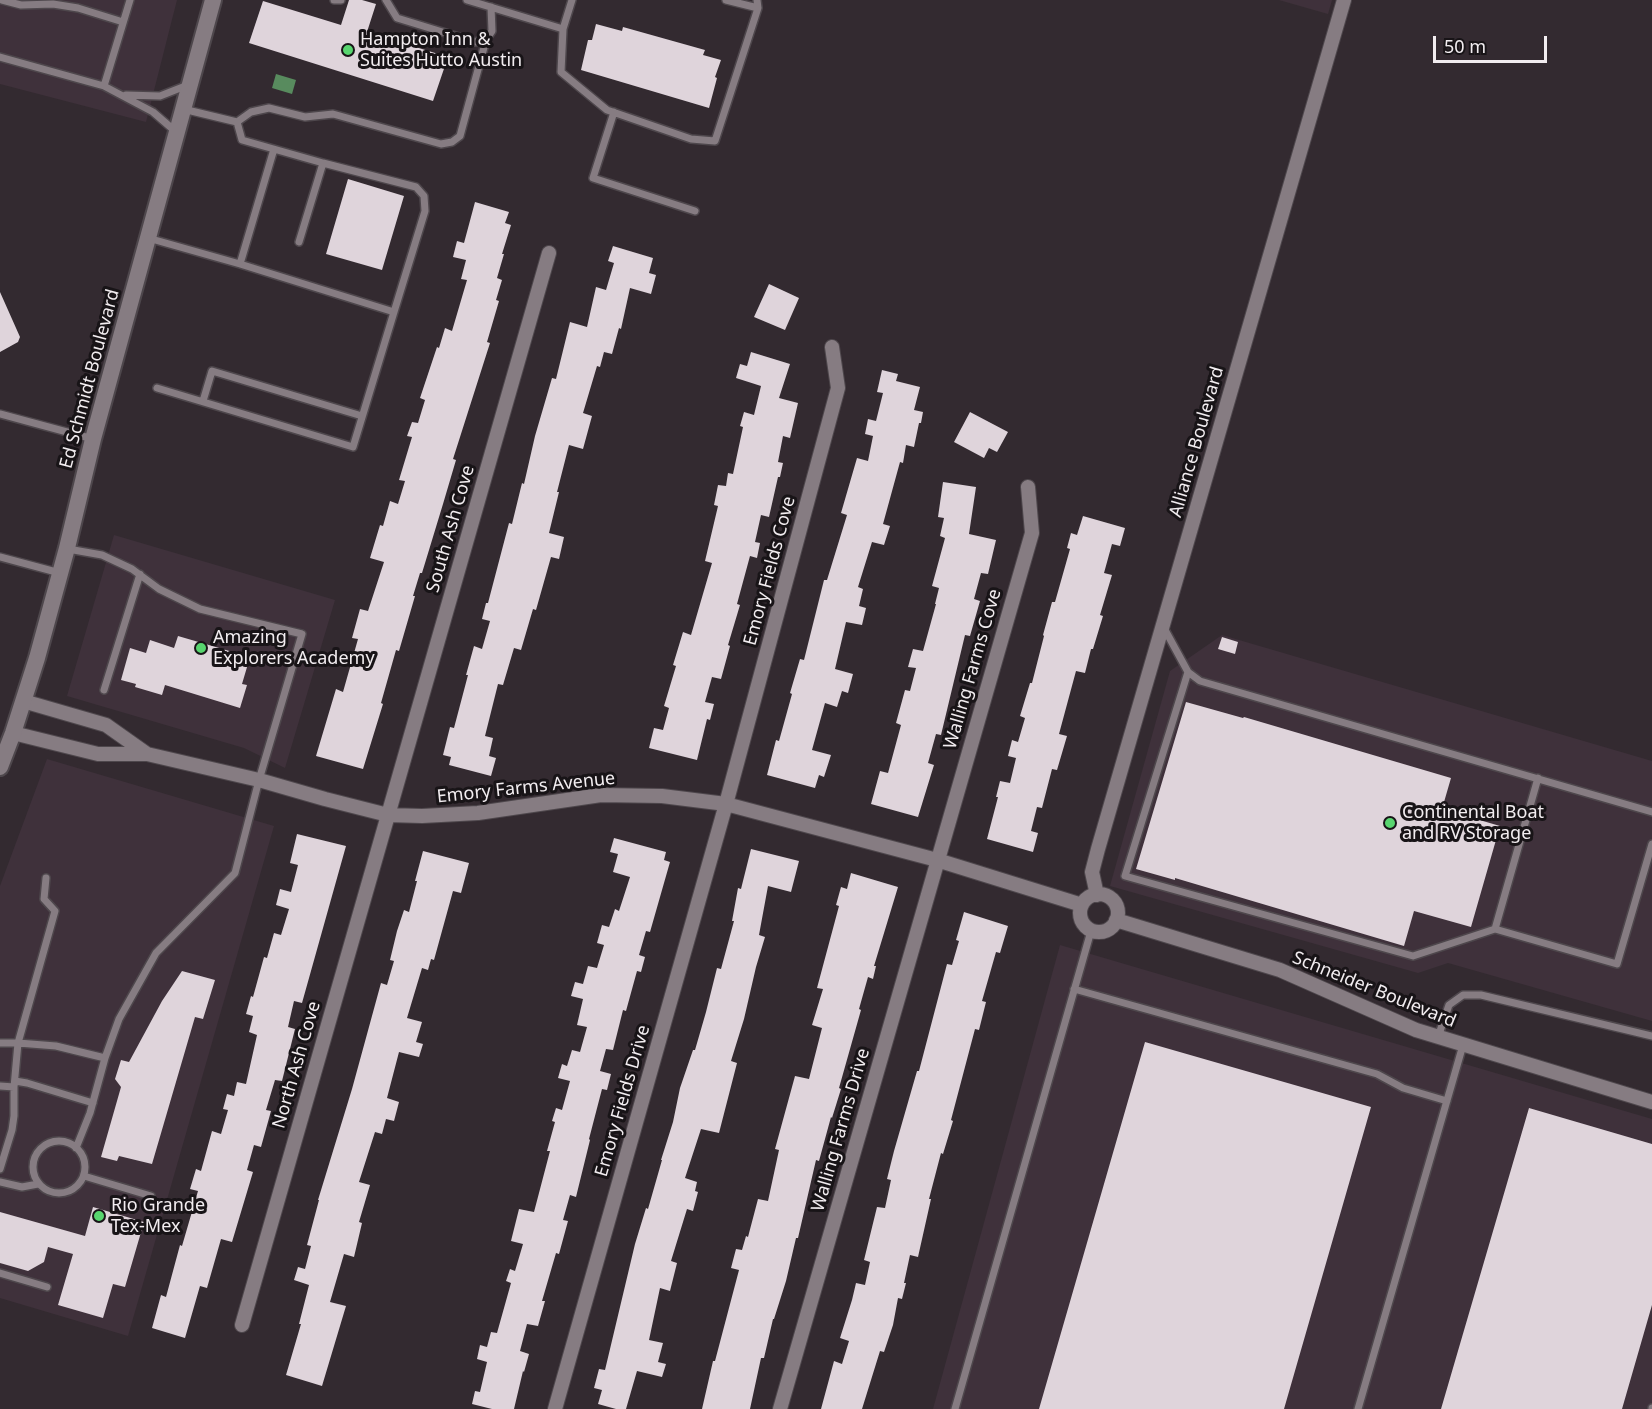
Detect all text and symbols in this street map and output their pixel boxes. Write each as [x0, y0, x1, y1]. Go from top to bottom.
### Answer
scale bar [1436, 24, 1550, 62]
place label: Hampton Inn & Suites Hutto Austin [360, 29, 522, 72]
text: 50 m [1444, 34, 1486, 58]
marker: Hampton Inn & Suites Hutto Austin [341, 43, 355, 57]
street label: Ed Schmidt Boulevard [56, 287, 124, 471]
street label: Alliance Boulevard [1165, 364, 1229, 520]
street label: South Ash Cove [423, 463, 479, 595]
street label: Emory Fields Cove [740, 494, 800, 648]
street label: Walling Farms Cove [940, 586, 1006, 752]
place label: Amazing Explorers Academy [213, 627, 375, 670]
marker: Amazing Explorers Academy [194, 641, 208, 655]
street label: Emory Farms Avenue [436, 768, 616, 808]
place label: Continental Boat and RV Storage [1402, 802, 1544, 844]
marker: Continental Boat and RV Storage [1383, 816, 1397, 830]
street label: Schneider Boulevard [1289, 947, 1459, 1033]
street label: North Ash Cove [269, 999, 325, 1131]
street label: Emory Fields Drive [591, 1023, 655, 1179]
street label: Walling Farms Drive [807, 1046, 875, 1214]
place label: Rio Grande Tex-Mex [111, 1195, 205, 1238]
marker: Rio Grande Tex-Mex [92, 1209, 106, 1223]

